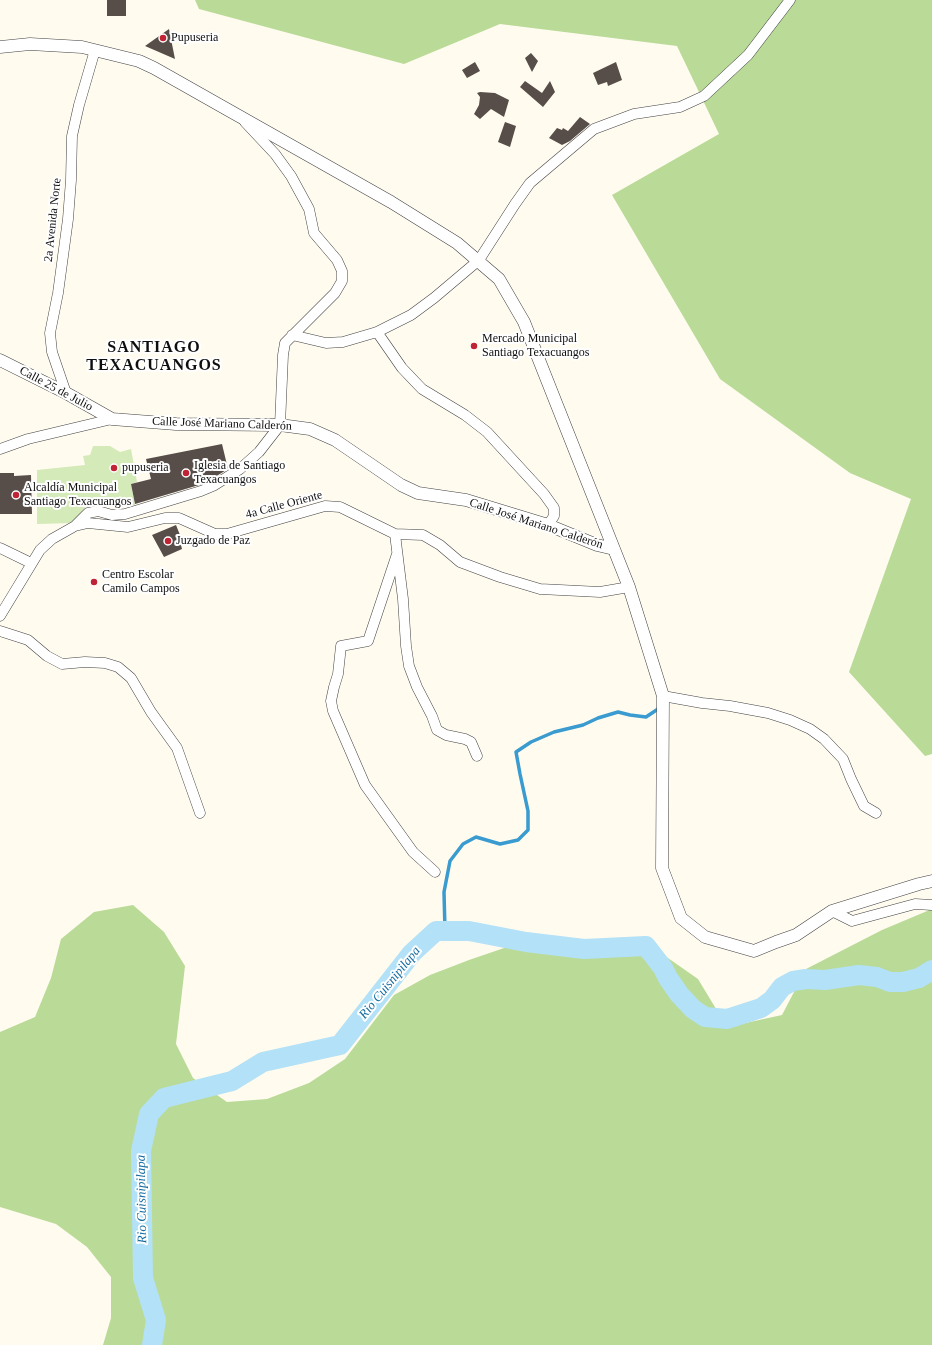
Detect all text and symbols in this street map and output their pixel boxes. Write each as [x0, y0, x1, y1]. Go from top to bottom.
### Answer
place label: Pupuseria [171, 31, 218, 45]
marker: Pupuseria [158, 33, 168, 43]
street label: 2a Avenida Norte [41, 177, 65, 263]
place label: Mercado Municipal Santiago Texacuangos [482, 332, 589, 360]
district label: SANTIAGO TEXACUANGOS [86, 338, 222, 376]
marker: Mercado Municipal Santiago Texacuangos [469, 341, 479, 351]
street label: Calle 25 de Julio [17, 364, 95, 414]
street label: Calle José Mariano Calderón [152, 414, 292, 434]
place label: Iglesia de Santiago Texacuangos [194, 459, 285, 487]
place label: pupuseria [122, 461, 169, 475]
marker: pupuseria [109, 463, 119, 473]
marker: Iglesia de Santiago Texacuangos [181, 468, 191, 478]
place label: Alcaldía Municipal Santiago Texacuangos [24, 481, 131, 509]
street label: 4a Calle Oriente [244, 488, 324, 522]
marker: Alcaldía Municipal Santiago Texacuangos [11, 490, 21, 500]
street label: Calle José Mariano Calderón [467, 496, 605, 552]
place label: Juzgado de Paz [176, 534, 250, 548]
marker: Juzgado de Paz [163, 536, 173, 546]
place label: Centro Escolar Camilo Campos [102, 568, 180, 596]
marker: Centro Escolar Camilo Campos [89, 577, 99, 587]
water label: Rio Cuisnipilapa [356, 944, 424, 1022]
water label: Rio Cuisnipilapa [133, 1155, 151, 1243]

